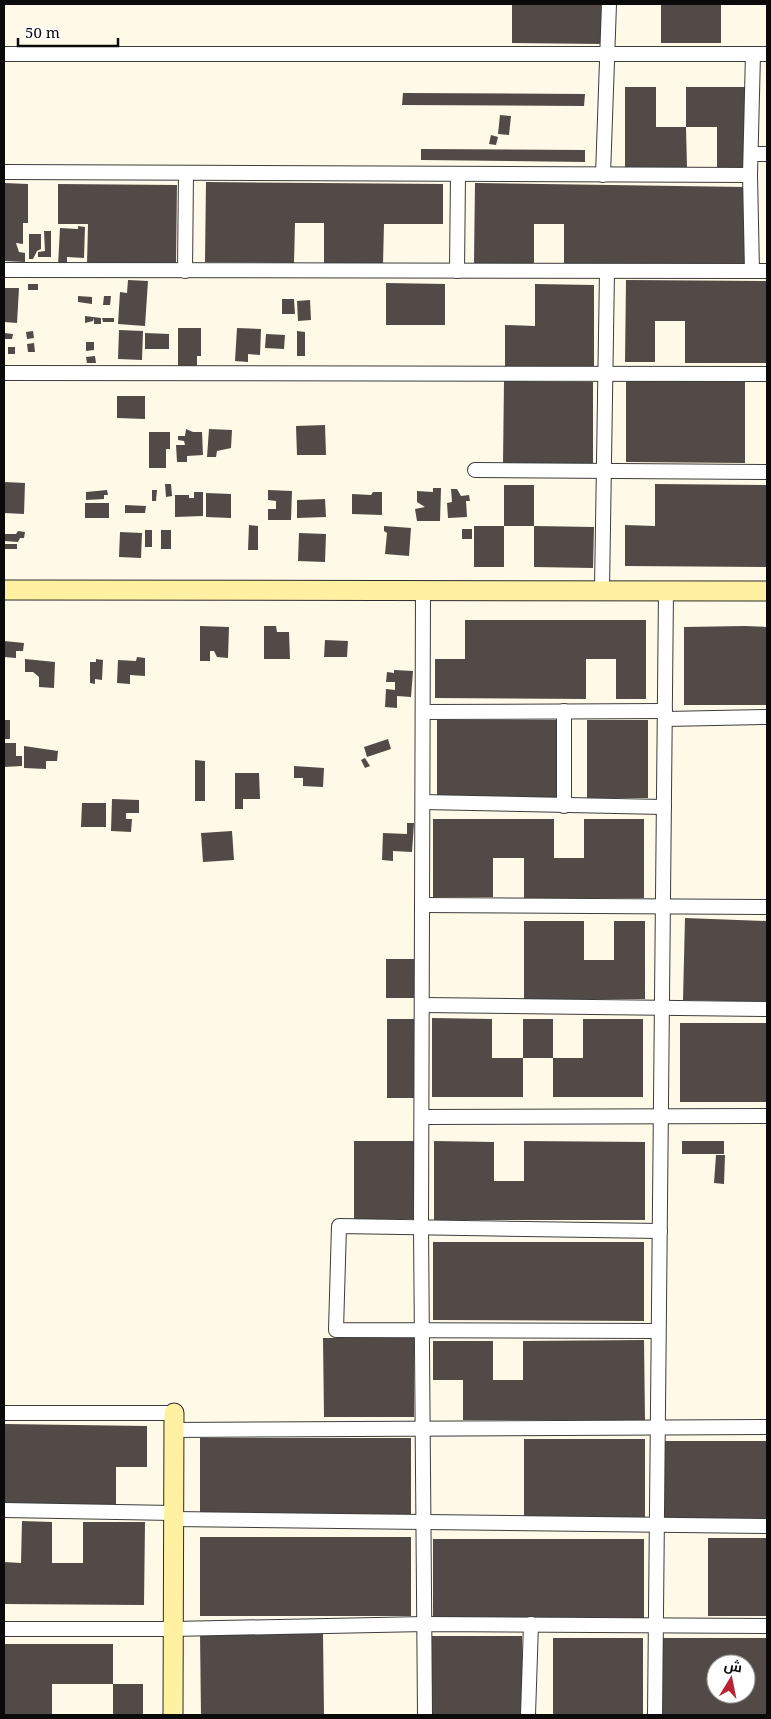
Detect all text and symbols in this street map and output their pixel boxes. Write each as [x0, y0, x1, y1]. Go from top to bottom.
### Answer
scale bar [18, 15, 118, 47]
text: 50 m [25, 22, 60, 42]
north arrow [706, 1654, 756, 1704]
text: ش [723, 1655, 744, 1677]

